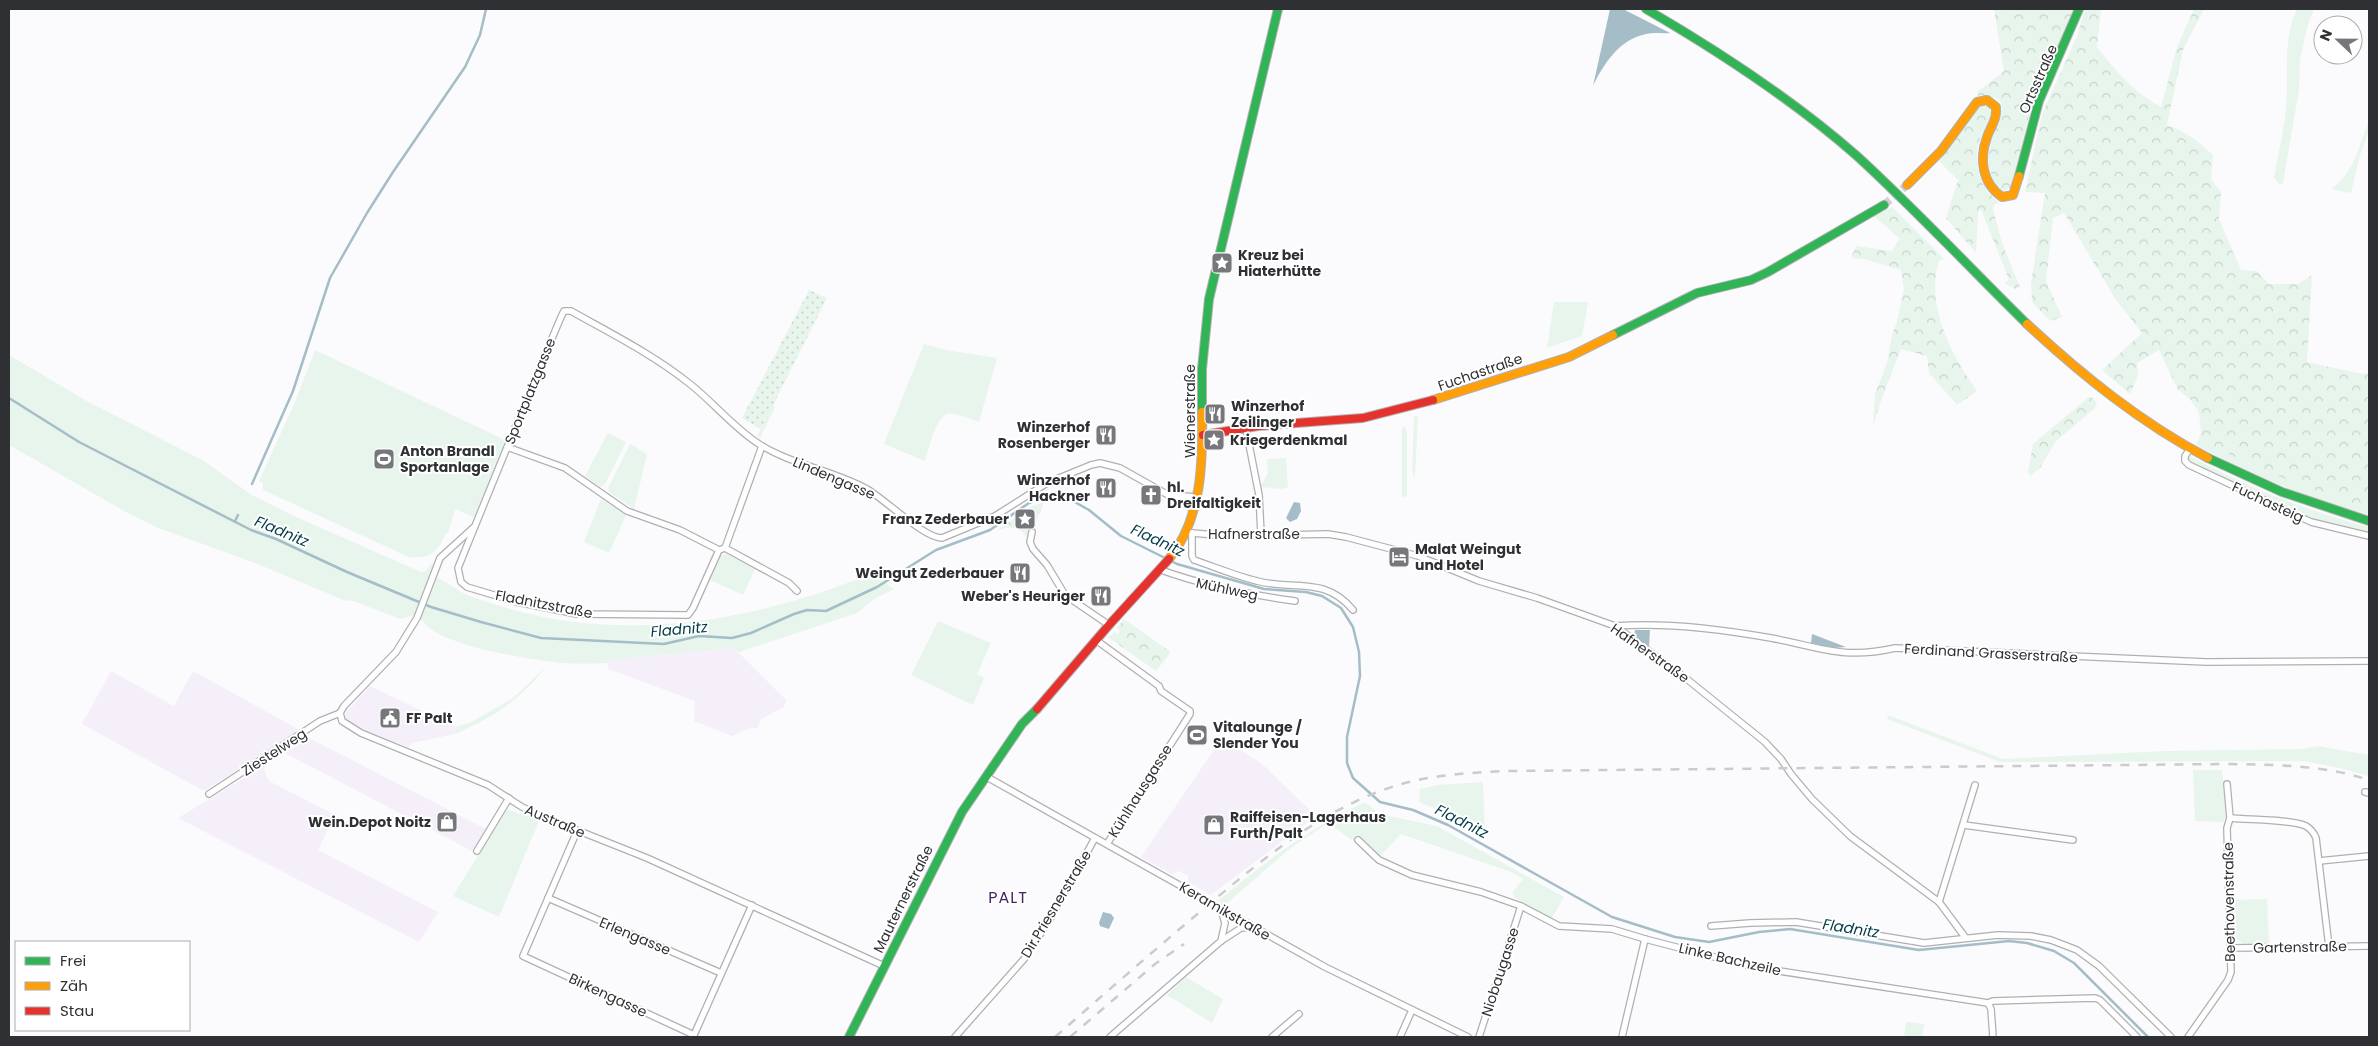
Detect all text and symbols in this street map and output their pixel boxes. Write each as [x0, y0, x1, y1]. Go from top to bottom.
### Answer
north arrow [2313, 15, 2363, 65]
text: N [2315, 27, 2337, 44]
street label: Ortsstraße [2014, 41, 2062, 117]
place label: Kreuz bei Hiaterhütte [1238, 245, 1321, 281]
place icon: Kreuz bei Hiaterhütte [1210, 251, 1234, 275]
street label: Sportplatzgasse [500, 335, 561, 447]
street label: Fuchastraße [1435, 348, 1525, 396]
street label: Wienerstraße [1180, 364, 1200, 458]
place label: Winzerhof Zeilinger [1231, 396, 1304, 432]
restaurant icon: Winzerhof Zeilinger [1203, 402, 1227, 426]
place label: Winzerhof Rosenberger [998, 417, 1090, 453]
restaurant icon: Winzerhof Rosenberger [1094, 423, 1118, 447]
place icon: Kriegerdenkmal [1202, 428, 1226, 452]
place label: Kriegerdenkmal [1230, 430, 1347, 450]
place label: Anton Brandl Sportanlage [400, 441, 495, 477]
sports icon: Anton Brandl Sportanlage [372, 447, 396, 471]
street label: Lindengasse [790, 452, 879, 504]
place label: Winzerhof Hackner [1017, 470, 1090, 506]
restaurant icon: Winzerhof Hackner [1094, 476, 1118, 500]
place label: hl. Dreifaltigkeit [1167, 477, 1261, 513]
street label: Fuchasteig [2229, 477, 2307, 527]
church icon: hl. Dreifaltigkeit [1139, 483, 1163, 507]
place icon: Franz Zederbauer [1013, 507, 1037, 531]
place label: Franz Zederbauer [882, 509, 1009, 529]
water label: Fladnitz [252, 510, 313, 552]
water label: Fladnitz [1128, 518, 1188, 562]
street label: Hafnerstraße [1208, 524, 1300, 544]
place label: Malat Weingut und Hotel [1415, 539, 1522, 575]
hotel icon: Malat Weingut und Hotel [1387, 545, 1411, 569]
restaurant icon: Weingut Zederbauer [1008, 561, 1032, 585]
place label: Weingut Zederbauer [855, 563, 1004, 583]
street label: Mühlweg [1194, 573, 1260, 605]
restaurant icon: Weber's Heuriger [1089, 584, 1113, 608]
street label: Fladnitzstraße [494, 585, 595, 623]
place label: Weber's Heuriger [961, 586, 1085, 606]
water label: Fladnitz [650, 616, 709, 642]
street label: Hafnerstraße [1607, 618, 1694, 688]
street label: Ferdinand Grasserstraße [1904, 638, 2079, 668]
public building icon: FF Palt [378, 706, 402, 730]
place label: FF Palt [406, 708, 453, 728]
place label: Vitalounge / Slender You [1213, 717, 1303, 753]
street label: Ziestelweg [238, 723, 310, 781]
sports icon: Vitalounge / Slender You [1185, 723, 1209, 747]
street label: Kühlhausgasse [1103, 740, 1177, 842]
street label: Austraße [522, 799, 589, 843]
water label: Fladnitz [1432, 799, 1492, 843]
place label: Raiffeisen-Lagerhaus Furth/Palt [1230, 807, 1386, 843]
shop icon: Wein.Depot Noitz [435, 810, 459, 834]
place label: Wein.Depot Noitz [308, 812, 431, 832]
shop icon: Raiffeisen-Lagerhaus Furth/Palt [1202, 813, 1226, 837]
street label: Mauternerstraße [868, 841, 938, 956]
street label: Beethovenstraße [2218, 842, 2240, 962]
street label: Dir.Priesnerstraße [1016, 846, 1096, 962]
street label: Keramikstraße [1176, 877, 1274, 945]
district label: PALT [988, 886, 1028, 909]
street label: Erlengasse [596, 912, 674, 960]
water label: Fladnitz [1821, 913, 1881, 943]
street label: Niobaugasse [1476, 925, 1524, 1019]
street label: Gartenstraße [2253, 936, 2347, 958]
street label: Linke Bachzeile [1677, 938, 1783, 981]
legend [15, 941, 190, 1031]
text: Frei [60, 950, 86, 971]
street label: Birkengasse [566, 968, 651, 1022]
text: Zäh [60, 975, 88, 996]
text: Stau [60, 1000, 94, 1021]

